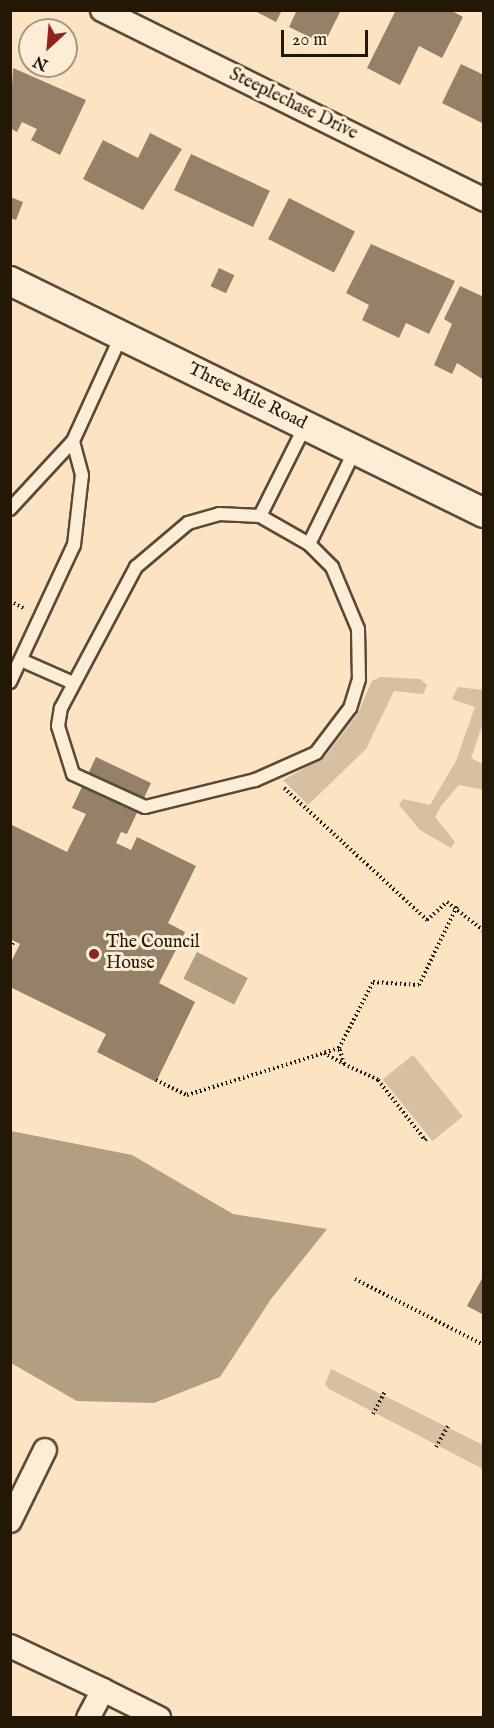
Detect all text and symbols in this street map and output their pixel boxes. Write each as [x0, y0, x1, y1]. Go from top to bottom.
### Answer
north arrow [18, 18, 78, 78]
scale bar [284, 18, 371, 56]
text: 20 m [292, 29, 327, 52]
text: N [30, 50, 52, 74]
street label: Steeplechase Drive [225, 65, 361, 145]
street label: Three Mile Road [184, 359, 310, 435]
place label: The Council House [106, 933, 200, 976]
marker: The Council House [87, 947, 101, 961]

